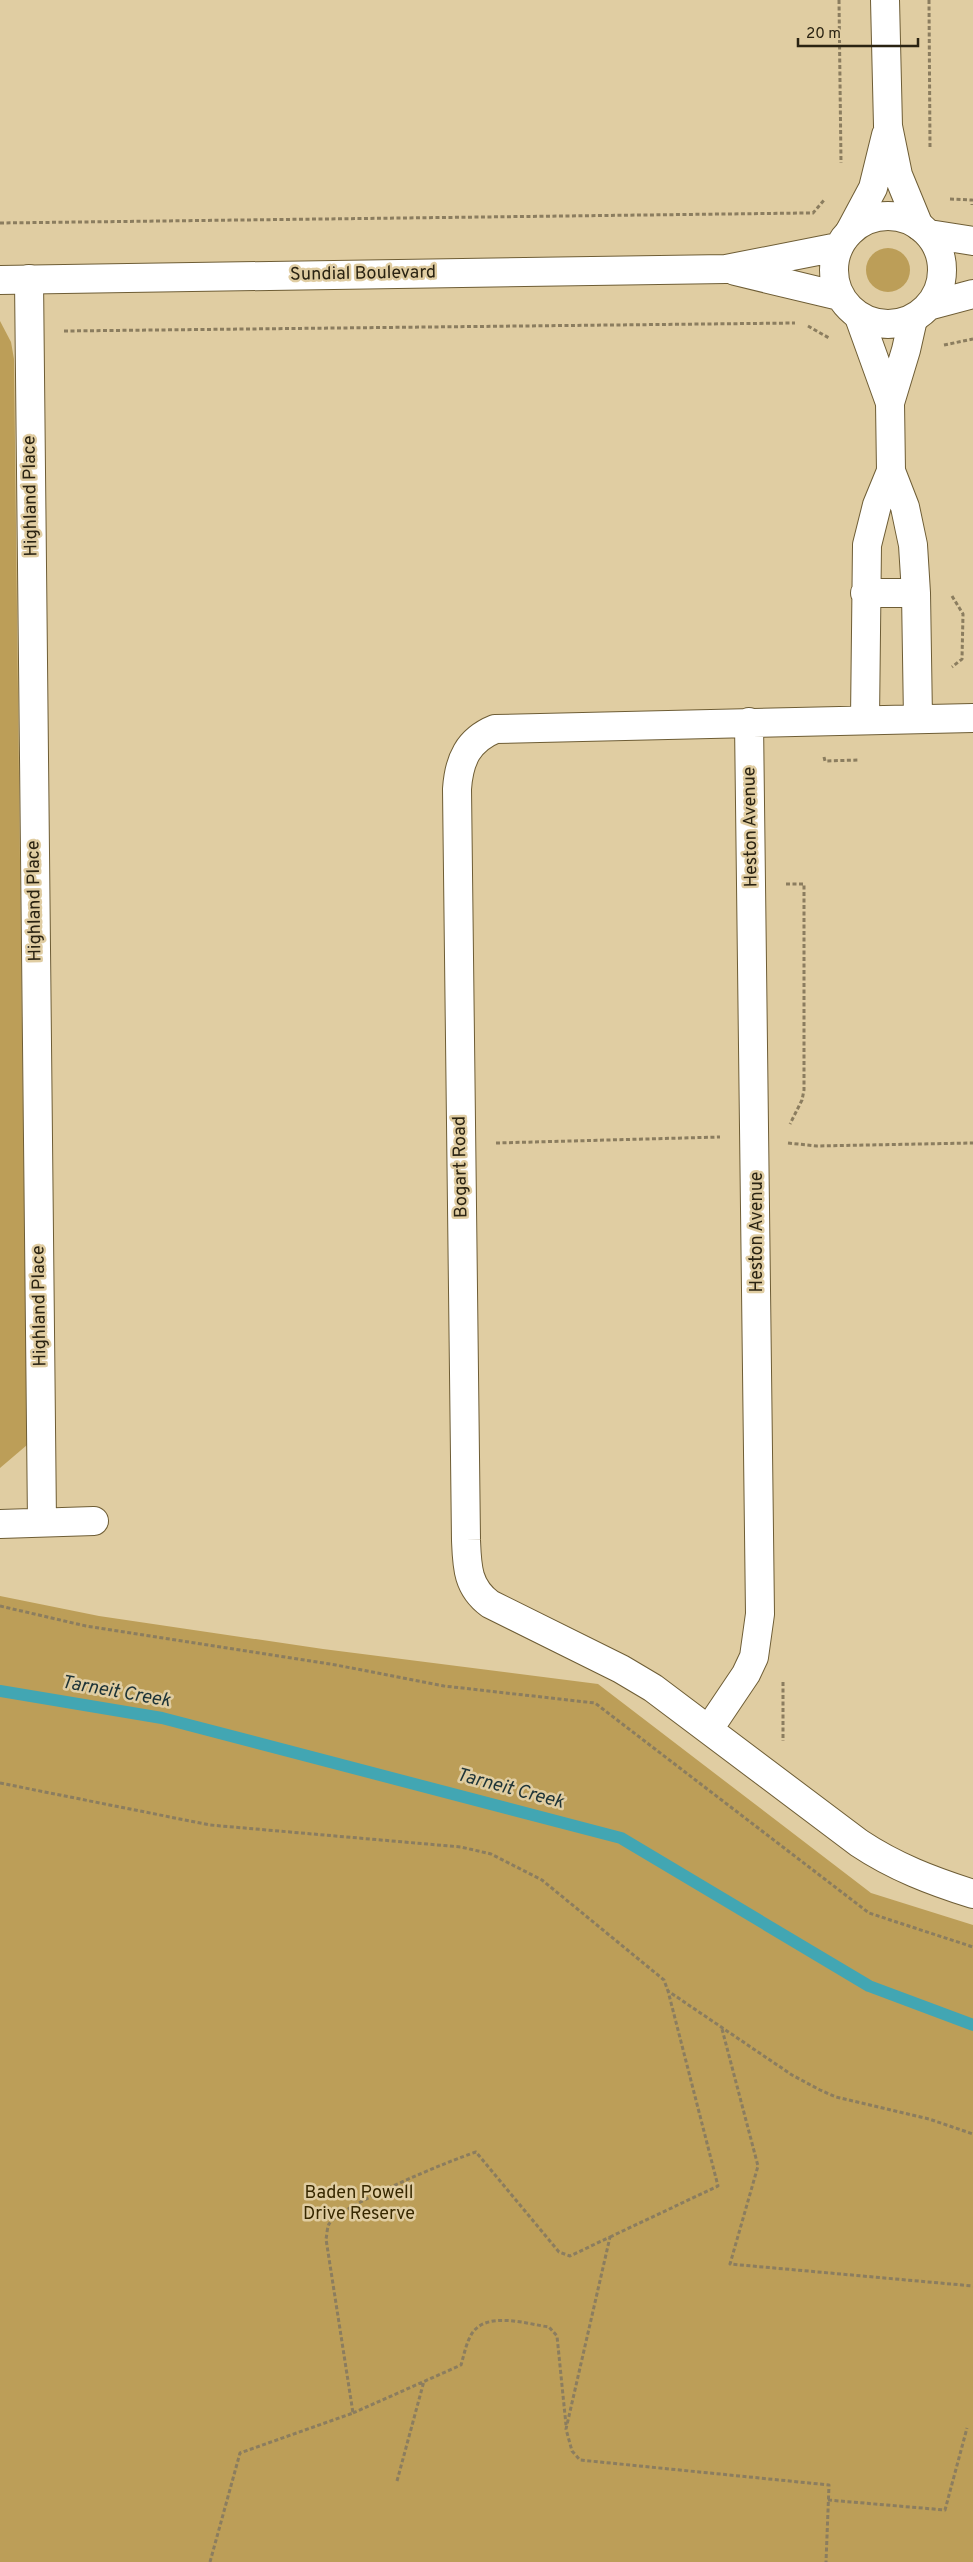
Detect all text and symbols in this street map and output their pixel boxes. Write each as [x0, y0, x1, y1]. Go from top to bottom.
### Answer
scale bar [798, 15, 918, 47]
text: 20 m [806, 25, 841, 44]
street label: Sundial Boulevard [290, 261, 436, 287]
street label: Highland Place [18, 435, 44, 557]
street label: Heston Avenue [738, 766, 764, 888]
street label: Highland Place [22, 840, 48, 962]
street label: Bogart Road [449, 1116, 473, 1218]
street label: Heston Avenue [746, 1172, 769, 1292]
street label: Highland Place [27, 1245, 53, 1367]
water label: Tarneit Creek [60, 1671, 173, 1713]
water label: Tarneit Creek [454, 1763, 567, 1815]
park label: Baden Powell Drive Reserve [303, 2182, 415, 2226]

